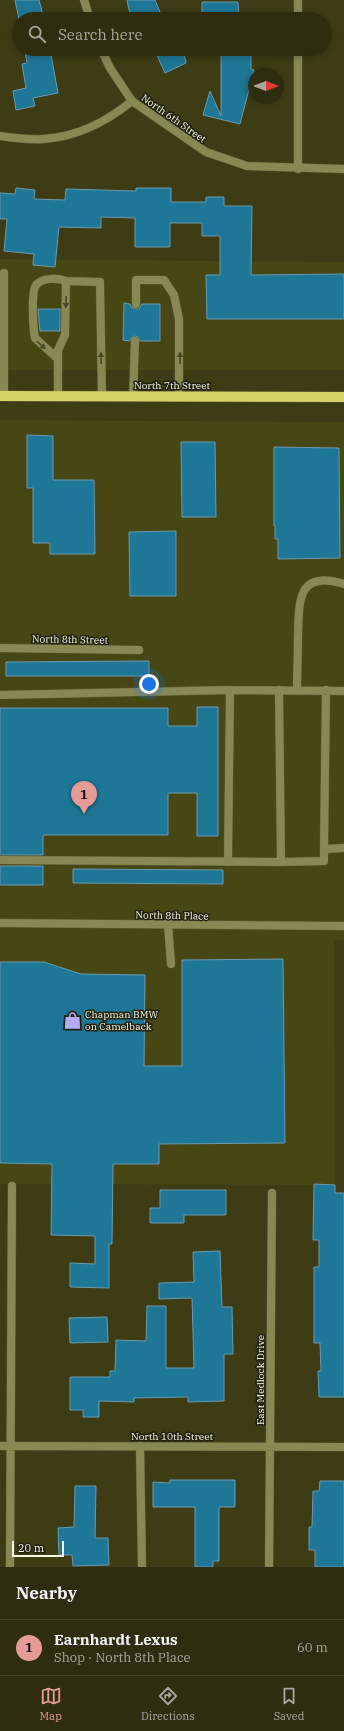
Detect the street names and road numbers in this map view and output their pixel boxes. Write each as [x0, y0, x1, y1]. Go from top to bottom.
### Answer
street label: North 6th Street [139, 91, 209, 146]
street label: North 7th Street [134, 379, 211, 392]
street label: North 8th Street [32, 632, 109, 647]
street label: North 8th Place [135, 908, 209, 923]
street label: East Medlock Drive [254, 1335, 267, 1425]
street label: North 10th Street [131, 1430, 214, 1443]

